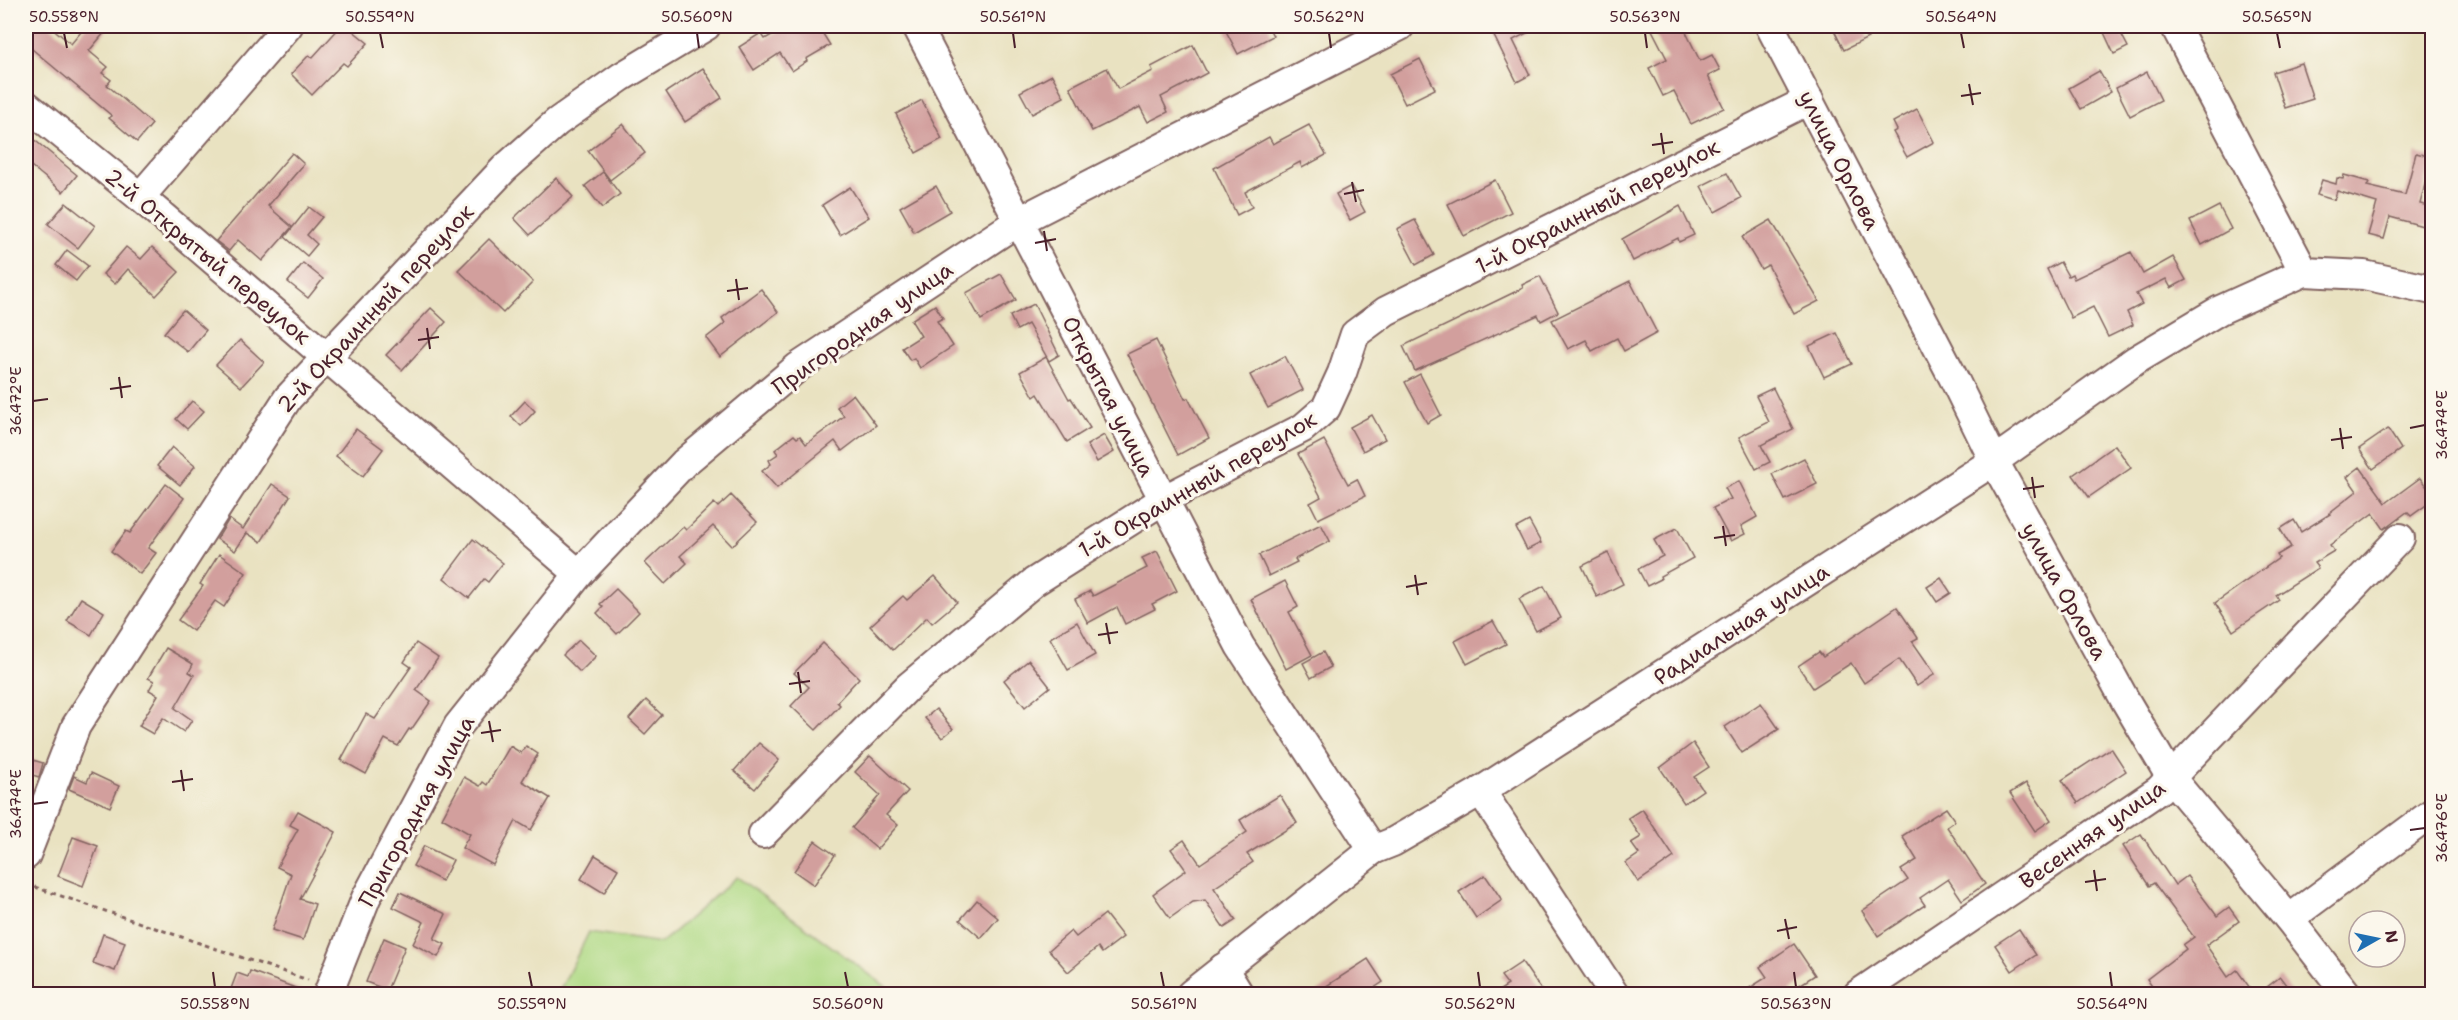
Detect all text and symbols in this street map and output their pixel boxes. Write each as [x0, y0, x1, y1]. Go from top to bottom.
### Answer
text: 50.558°N [29, 7, 99, 27]
text: 50.559°N [345, 7, 415, 27]
text: 50.560°N [661, 7, 733, 27]
text: 50.561°N [980, 7, 1046, 27]
text: 50.562°N [1294, 7, 1364, 27]
text: 50.563°N [1610, 7, 1680, 27]
text: 50.564°N [1925, 7, 1997, 27]
text: 50.565°N [2242, 7, 2312, 27]
street label: улица Орлова [1792, 86, 1887, 235]
street label: 1-й Окраинный переулок [1470, 132, 1725, 281]
street label: 2-й Открытый переулок [99, 162, 317, 351]
street label: 2-й Окраинный переулок [271, 197, 480, 419]
street label: Пригородная улица [766, 255, 959, 402]
street label: Открытая улица [1056, 311, 1162, 482]
text: 36.472°E [6, 366, 26, 436]
text: 36.474°E [2432, 390, 2452, 460]
street label: 1-й Окраинный переулок [1073, 404, 1322, 565]
street label: улица Орлова [2015, 517, 2114, 665]
street label: Радиальная улица [1648, 557, 1835, 692]
street label: Пригородная улица [352, 710, 481, 912]
text: 36.474°E [6, 769, 26, 839]
street label: Весенняя улица [2014, 773, 2171, 896]
text: 36.476°E [2432, 793, 2452, 863]
north arrow [2347, 909, 2407, 969]
text: N [2380, 929, 2403, 945]
text: 50.558°N [180, 994, 250, 1014]
text: 50.559°N [497, 994, 567, 1014]
text: 50.560°N [812, 994, 884, 1014]
text: 50.561°N [1131, 994, 1197, 1014]
text: 50.562°N [1445, 994, 1515, 1014]
text: 50.563°N [1761, 994, 1831, 1014]
text: 50.564°N [2076, 994, 2148, 1014]

